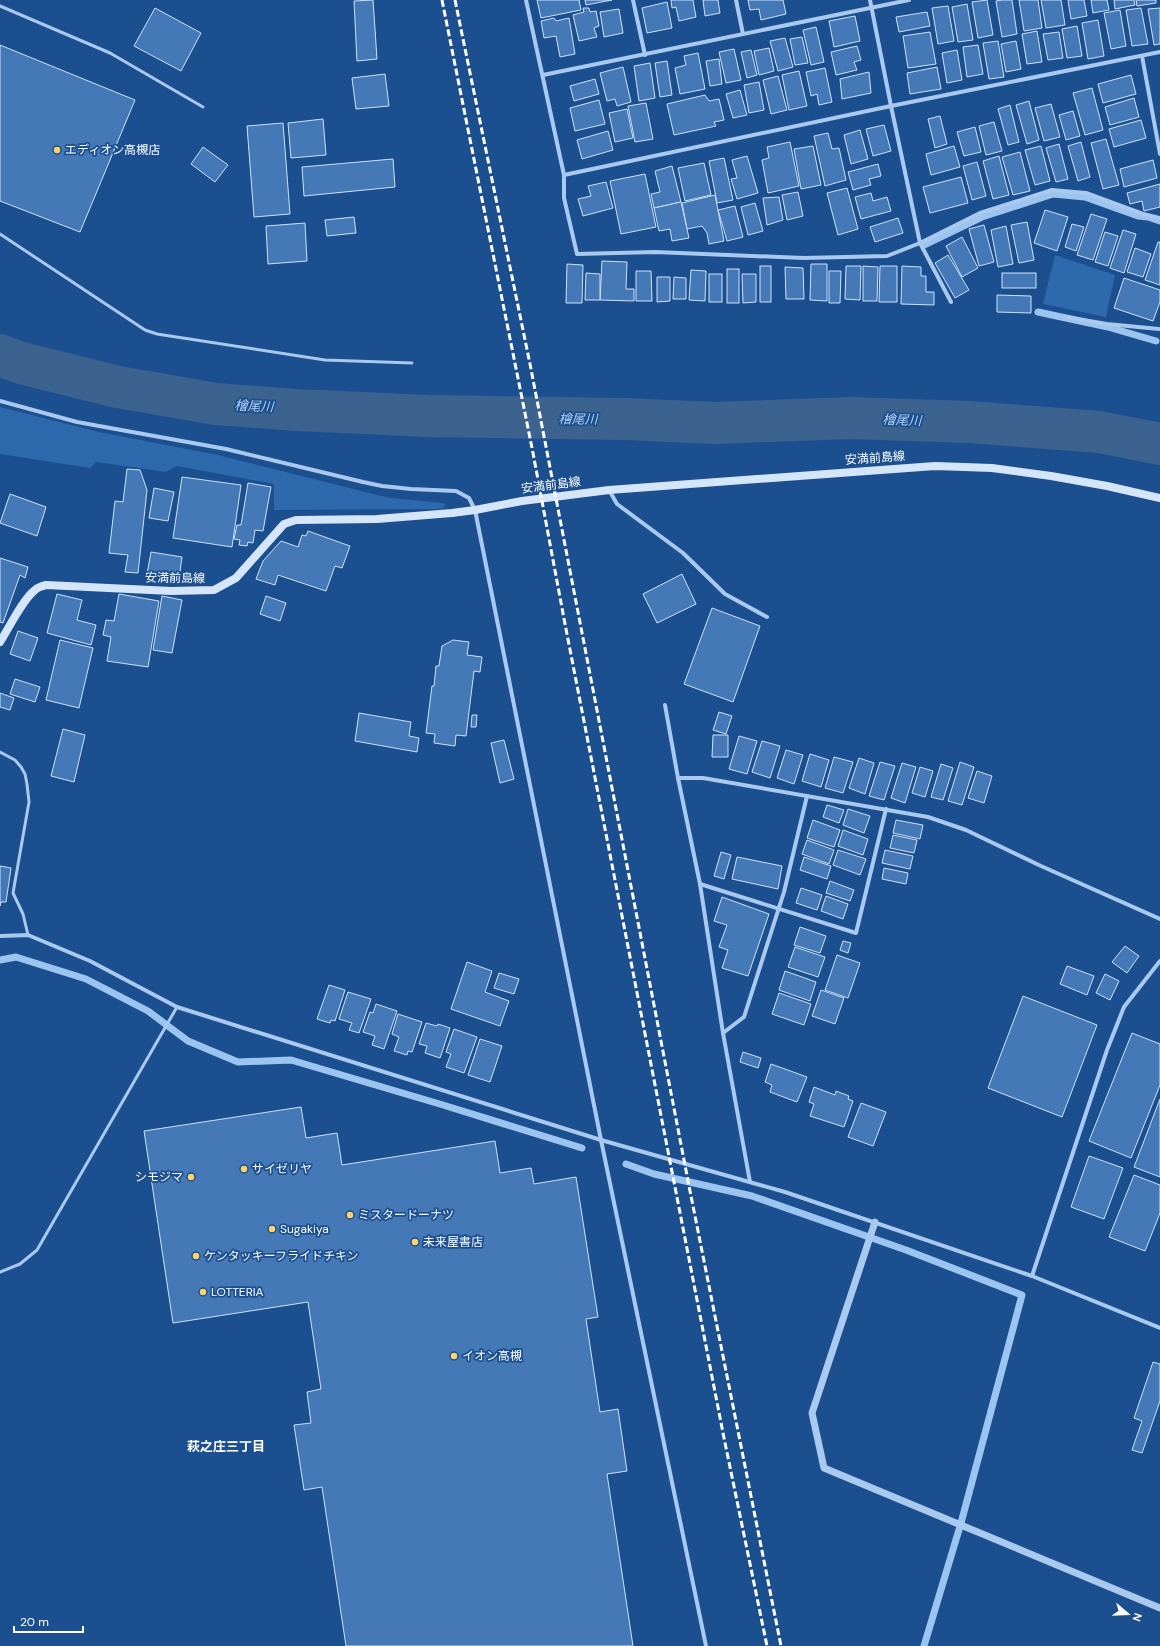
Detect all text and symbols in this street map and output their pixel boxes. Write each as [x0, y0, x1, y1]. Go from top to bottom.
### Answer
place label: エディオン高槻店 [65, 142, 160, 158]
marker: エディオン高槻店 [52, 145, 62, 155]
water label: 檜尾川 [234, 396, 276, 416]
water label: 檜尾川 [558, 410, 600, 428]
water label: 檜尾川 [882, 411, 924, 429]
street label: 安満前島線 [845, 448, 905, 468]
street label: 安満前島線 [520, 473, 582, 497]
street label: 安満前島線 [145, 569, 205, 587]
place label: サイゼリヤ [252, 1161, 312, 1177]
marker: サイゼリヤ [239, 1164, 249, 1174]
place label: シモジマ [135, 1169, 183, 1185]
marker: シモジマ [186, 1172, 196, 1182]
place label: ミスタードーナツ [358, 1207, 454, 1223]
marker: ミスタードーナツ [345, 1210, 355, 1220]
place label: Sugakiya [280, 1221, 329, 1237]
marker: Sugakiya [267, 1224, 277, 1234]
place label: 未来屋書店 [423, 1234, 483, 1250]
marker: 未来屋書店 [410, 1237, 420, 1247]
place label: ケンタッキーフライドチキン [204, 1248, 359, 1264]
marker: ケンタッキーフライドチキン [191, 1251, 201, 1261]
place label: LOTTERIA [211, 1284, 264, 1300]
marker: LOTTERIA [198, 1287, 208, 1297]
place label: イオン高槻 [462, 1348, 522, 1364]
marker: イオン高槻 [449, 1351, 459, 1361]
district label: 萩之庄三丁目 [187, 1438, 265, 1455]
north arrow [1108, 1594, 1148, 1634]
scale bar [14, 1608, 83, 1634]
text: N [1130, 1611, 1145, 1623]
text: 20 m [20, 1614, 49, 1630]

